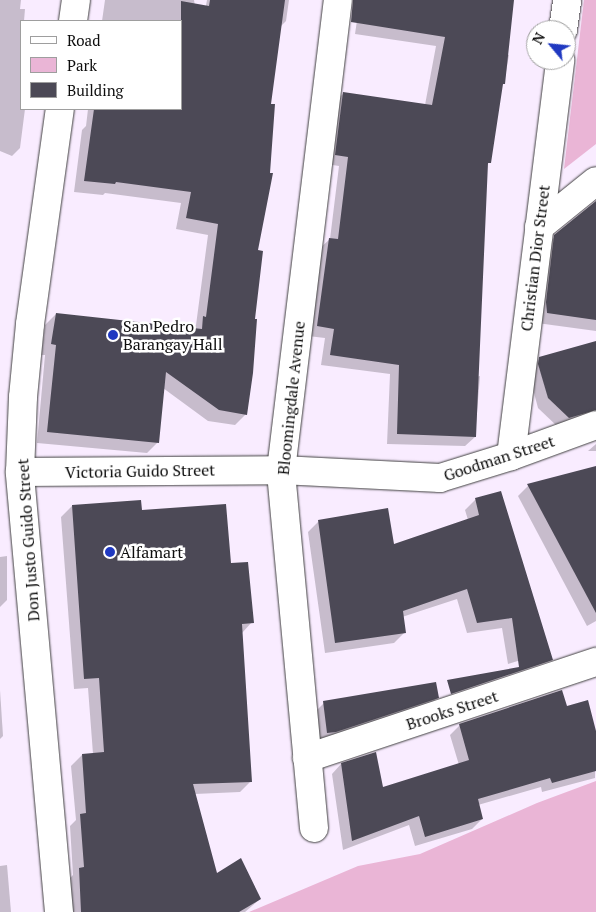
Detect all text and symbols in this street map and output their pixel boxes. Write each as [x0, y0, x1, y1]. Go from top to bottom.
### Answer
legend [20, 20, 182, 110]
north arrow [526, 20, 576, 70]
text: N [527, 29, 549, 47]
text: Road [67, 30, 100, 50]
text: Park [67, 55, 97, 75]
text: Building [67, 80, 124, 100]
street label: Christian Dior Street [516, 184, 554, 332]
place label: San Pedro Barangay Hall [123, 316, 222, 354]
street label: Bloomingdale Avenue [273, 320, 309, 476]
marker: San Pedro Barangay Hall [107, 329, 119, 341]
street label: Goodman Street [441, 431, 557, 485]
street label: Don Justo Guido Street [13, 458, 43, 622]
street label: Victoria Guido Street [65, 460, 215, 482]
place label: Alfamart [120, 542, 183, 562]
marker: Alfamart [104, 546, 116, 558]
street label: Brooks Street [404, 686, 500, 734]

